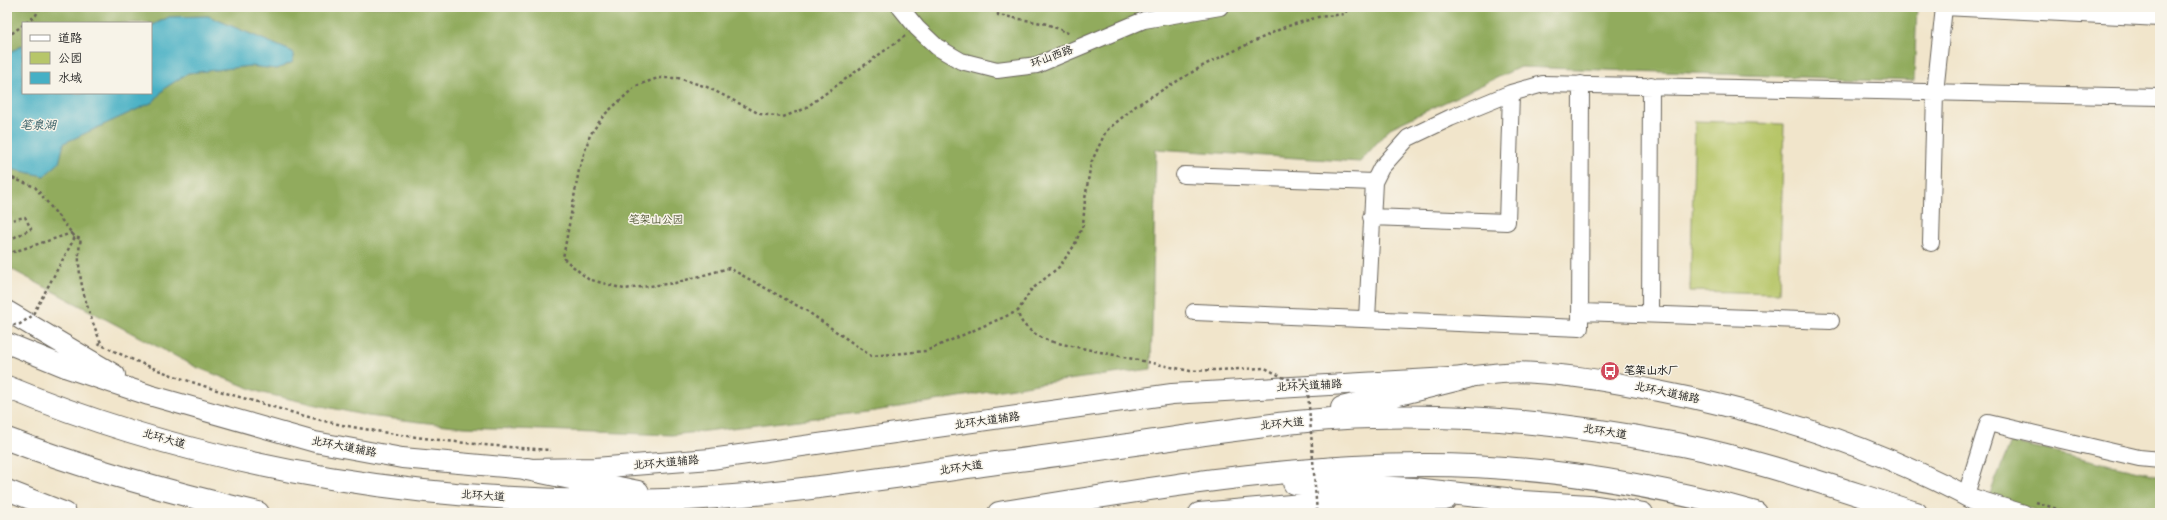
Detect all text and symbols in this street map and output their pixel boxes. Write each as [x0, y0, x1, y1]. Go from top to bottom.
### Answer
legend [22, 22, 152, 94]
text: 道路 [58, 29, 82, 48]
street label: 环山西路 [1028, 41, 1076, 73]
text: 公园 [58, 49, 82, 68]
text: 水域 [58, 69, 82, 88]
water label: 笔泉湖 [20, 116, 57, 135]
park label: 笔架山公园 [629, 211, 684, 229]
bus stop icon: 笔架山水厂 [1599, 360, 1621, 382]
place label: 笔架山水厂 [1624, 362, 1679, 380]
street label: 北环大道辅路 [1276, 375, 1342, 397]
street label: 北环大道辅路 [1633, 377, 1701, 409]
street label: 北环大道辅路 [953, 407, 1021, 435]
street label: 北环大道 [1259, 413, 1305, 435]
street label: 北环大道 [1582, 420, 1628, 444]
street label: 北环大道 [140, 424, 188, 454]
street label: 北环大道辅路 [310, 432, 378, 462]
street label: 北环大道辅路 [632, 451, 700, 475]
street label: 北环大道 [938, 456, 984, 480]
street label: 北环大道 [460, 485, 506, 507]

